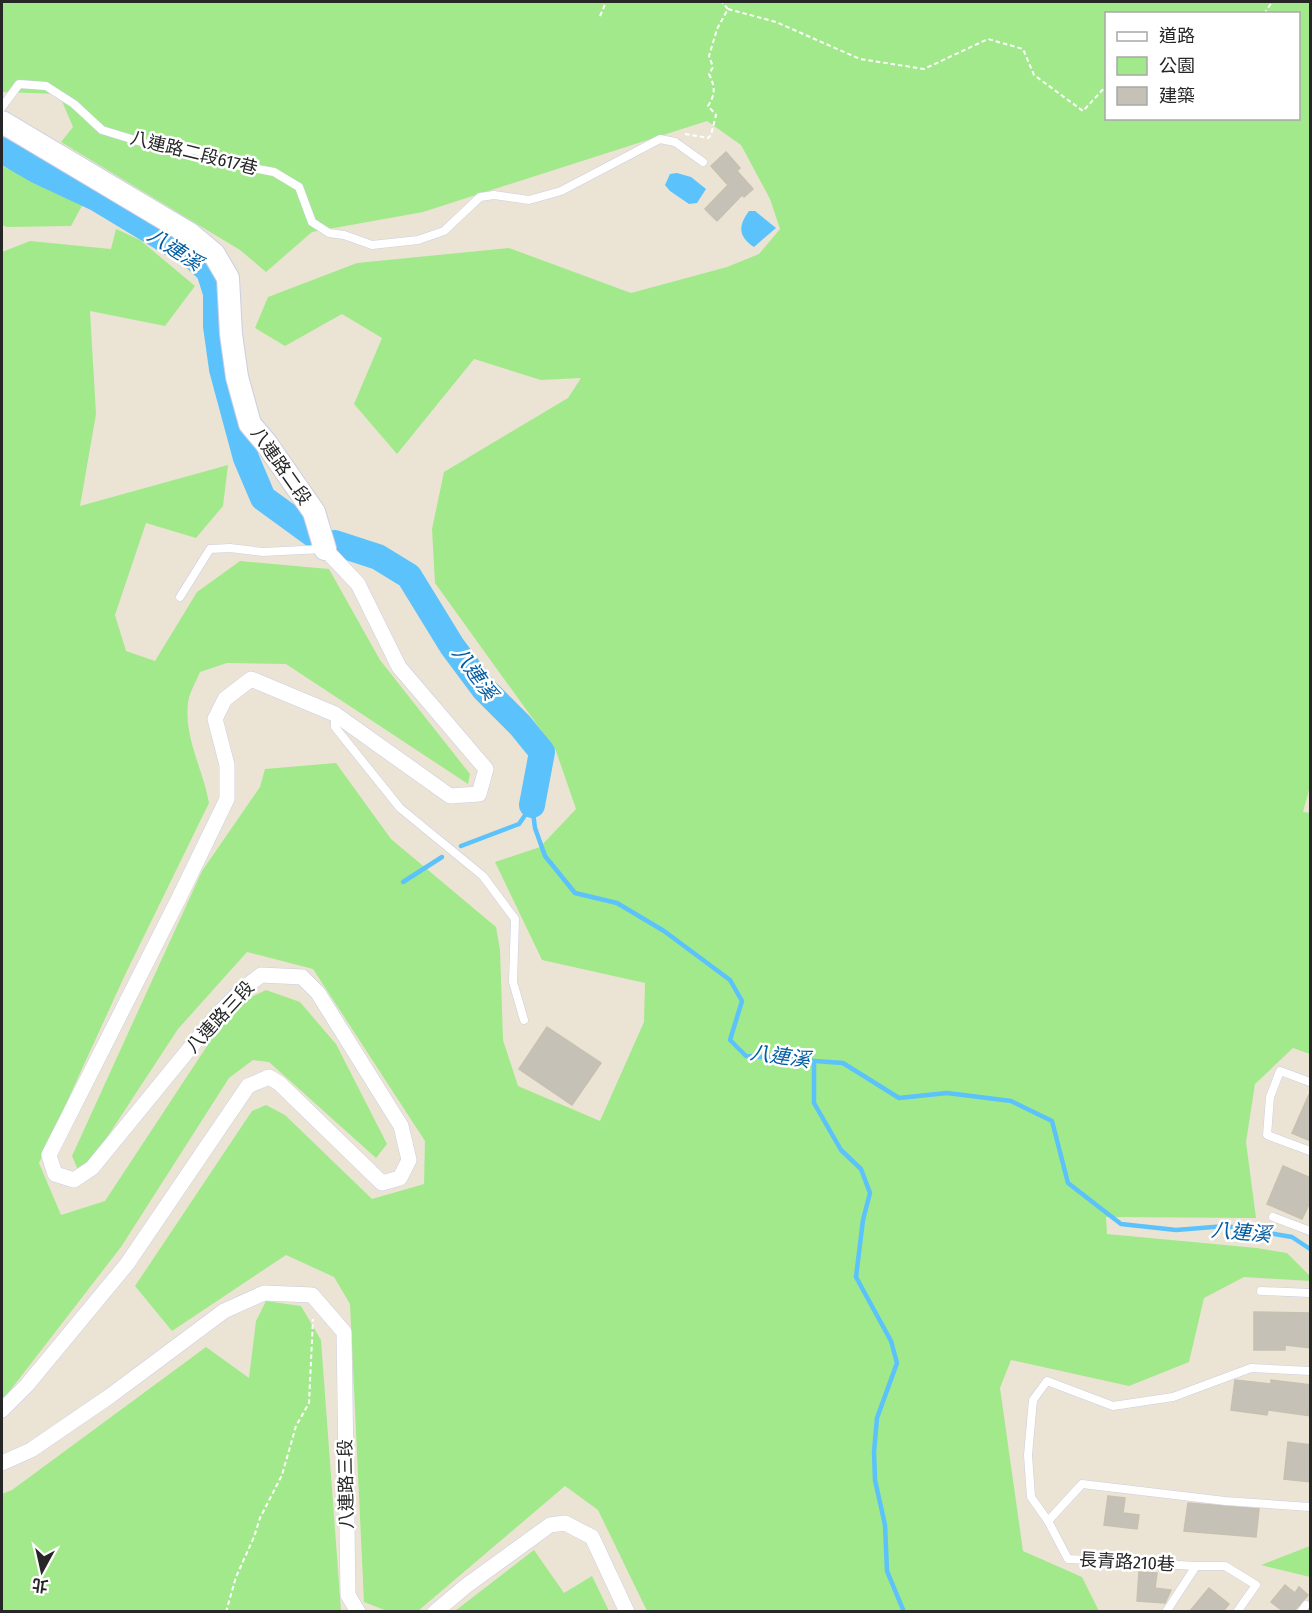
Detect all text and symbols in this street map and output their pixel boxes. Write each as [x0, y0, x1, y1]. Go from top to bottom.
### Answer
legend [1105, 12, 1300, 120]
text: 道路 [1159, 25, 1195, 47]
text: 公園 [1159, 55, 1195, 77]
text: 建築 [1159, 85, 1195, 107]
street label: 八連路二段617巷 [128, 127, 260, 179]
water label: 八連溪 [143, 223, 209, 277]
street label: 八連路二段 [246, 423, 316, 509]
water label: 八連溪 [448, 642, 504, 707]
street label: 八連路三段 [181, 977, 259, 1057]
water label: 八連溪 [749, 1040, 814, 1072]
water label: 八連溪 [1210, 1217, 1275, 1247]
street label: 八連路三段 [334, 1439, 358, 1529]
north arrow [12, 1541, 72, 1601]
street label: 長青路210巷 [1079, 1549, 1175, 1575]
text: 北 [31, 1575, 49, 1596]

